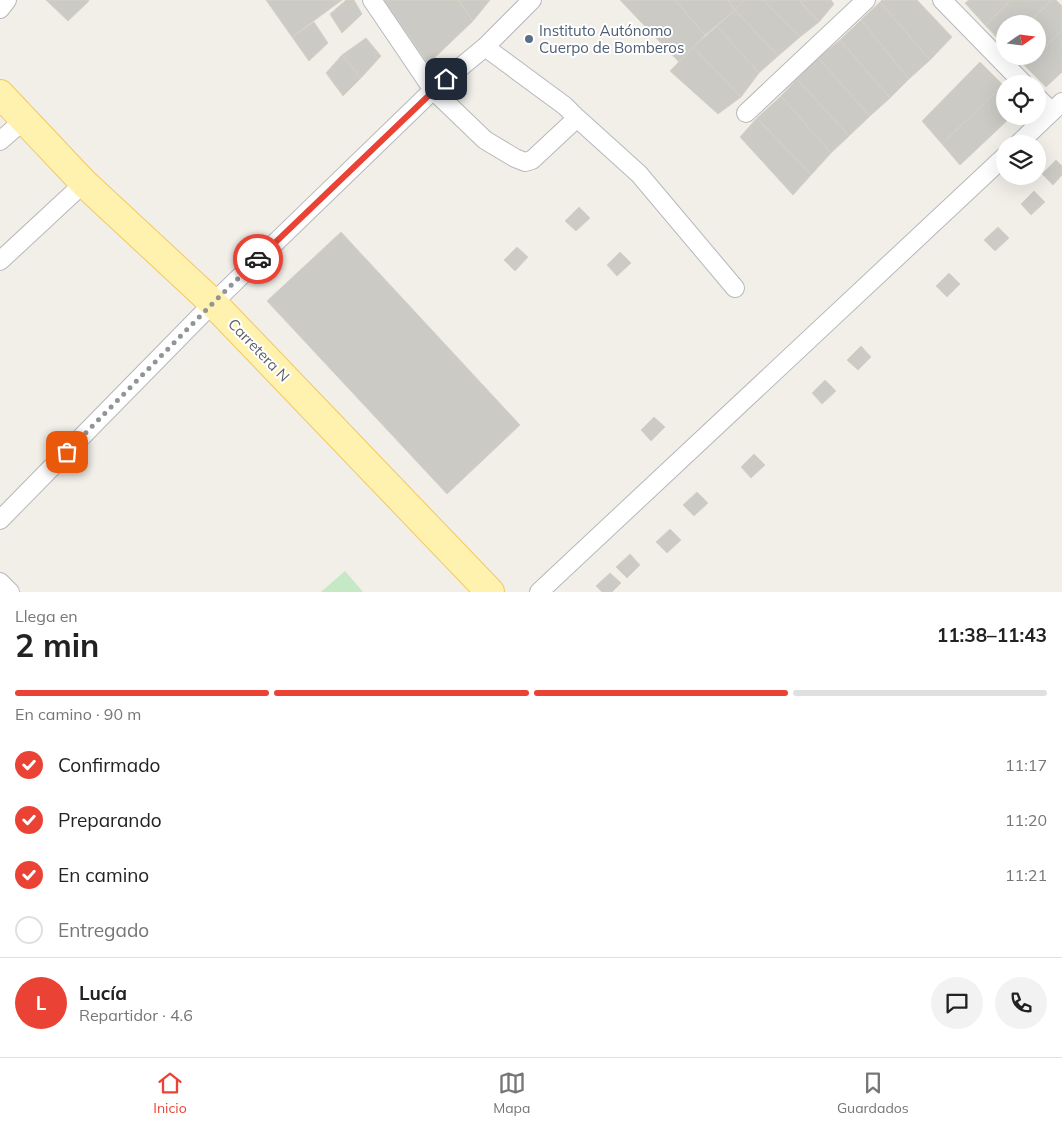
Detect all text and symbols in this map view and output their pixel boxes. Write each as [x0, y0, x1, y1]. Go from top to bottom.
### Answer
north arrow [996, 15, 1046, 65]
map controls [996, 15, 1046, 185]
place label: Instituto Autónomo Cuerpo de Bomberos [539, 21, 684, 57]
marker: Instituto Autónomo Cuerpo de Bomberos [523, 33, 535, 45]
pin [425, 58, 467, 100]
icon: home [432, 65, 460, 93]
button: locate [996, 75, 1046, 125]
button: layers [996, 135, 1046, 185]
courier [233, 234, 283, 284]
icon: car [244, 245, 272, 273]
street label: Carretera N [224, 314, 294, 386]
pin [46, 431, 88, 473]
icon: bag [53, 438, 81, 466]
text: Llega en [15, 606, 78, 626]
text: 11:38–11:43 [937, 623, 1047, 647]
text: 2 min [15, 625, 99, 665]
text: En camino · 90 m [15, 704, 141, 724]
icon: check [15, 751, 43, 779]
text: Confirmado [58, 753, 160, 777]
text: 11:17 [1005, 755, 1047, 775]
icon: check [15, 806, 43, 834]
text: Preparando [58, 808, 162, 832]
text: 11:20 [1005, 810, 1047, 830]
icon: check [15, 861, 43, 889]
text: En camino [58, 863, 149, 887]
text: 11:21 [1005, 865, 1047, 885]
text: Entregado [58, 918, 149, 942]
button: chat [931, 977, 983, 1029]
button: phone [995, 977, 1047, 1029]
text: Lucía [79, 981, 127, 1005]
text: L [36, 991, 46, 1015]
text: Repartidor · 4.6 [79, 1005, 193, 1025]
tab: Inicio [153, 1069, 187, 1117]
tab: Mapa [493, 1069, 530, 1117]
tab: Guardados [837, 1069, 909, 1117]

